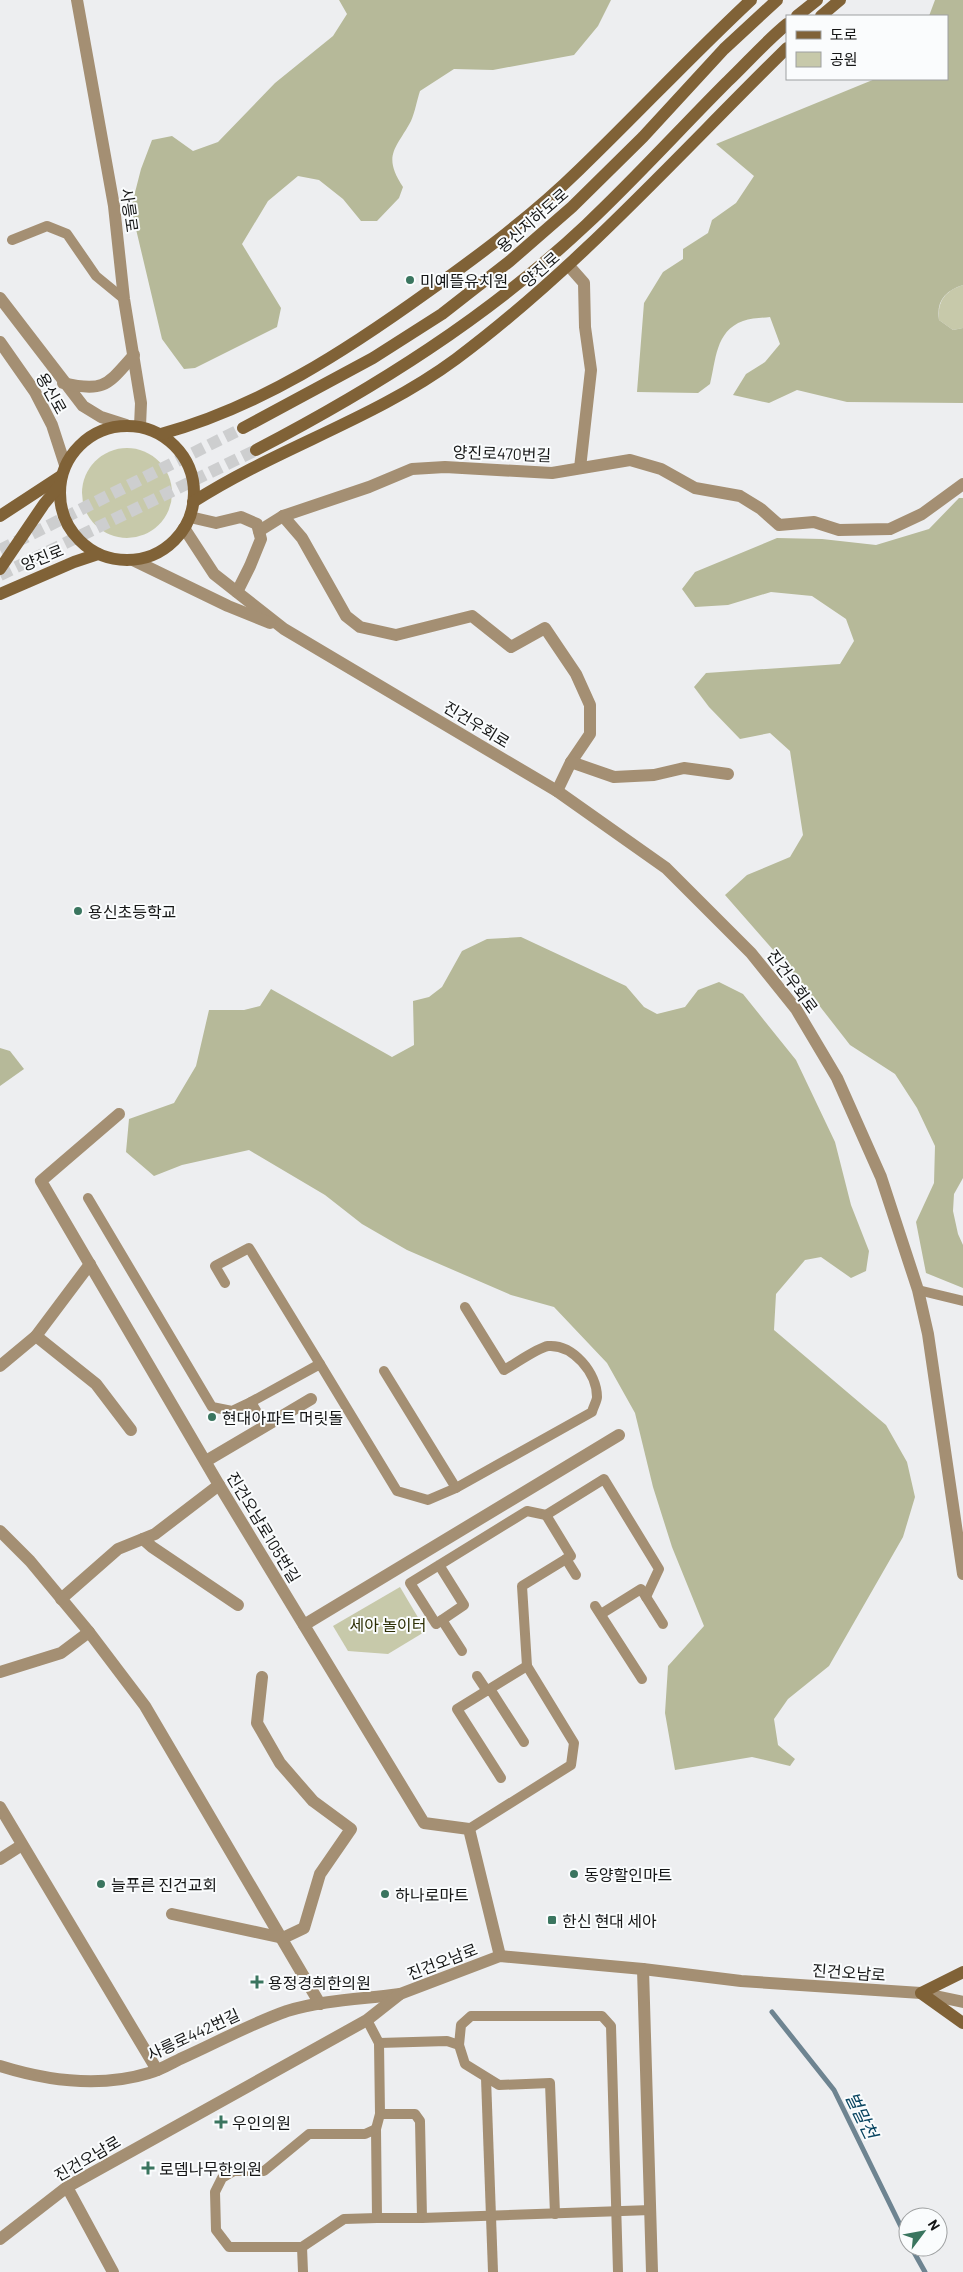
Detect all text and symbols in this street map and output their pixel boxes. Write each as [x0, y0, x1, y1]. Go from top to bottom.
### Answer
legend [786, 15, 948, 80]
text: 도로 [830, 25, 858, 43]
text: 공원 [830, 50, 858, 68]
street label: 용신지하도로 [492, 184, 572, 256]
street label: 사릉로 [118, 187, 143, 233]
street label: 양진로 [517, 247, 563, 291]
place label: 미예뜰유치원 [420, 271, 508, 290]
marker: 미예뜰유치원 [404, 274, 416, 286]
street label: 용신로 [33, 369, 71, 417]
street label: 양진로470번길 [452, 442, 552, 464]
street label: 양진로 [18, 540, 66, 574]
street label: 진건우회로 [441, 697, 514, 751]
place label: 용신초등학교 [88, 902, 176, 921]
marker: 용신초등학교 [72, 905, 84, 917]
street label: 진건우회로 [764, 946, 822, 1017]
place label: 현대아파트 머릿돌 [222, 1408, 343, 1427]
marker: 현대아파트 머릿돌 [206, 1411, 218, 1423]
street label: 진건오남로105번길 [223, 1468, 305, 1586]
park label: 세아 놀이터 [350, 1615, 426, 1634]
place label: 동양할인마트 [584, 1865, 672, 1884]
marker: 동양할인마트 [568, 1868, 580, 1880]
place label: 늘푸른 진건교회 [111, 1875, 217, 1894]
marker: 늘푸른 진건교회 [95, 1878, 107, 1890]
place label: 하나로마트 [395, 1885, 469, 1904]
marker: 하나로마트 [379, 1888, 391, 1900]
place label: 한신 현대 세아 [562, 1911, 657, 1930]
marker: 한신 현대 세아 [546, 1914, 558, 1926]
street label: 진건오남로 [404, 1939, 480, 1983]
street label: 진건오남로 [812, 1960, 887, 1984]
place label: 용정경희한의원 [268, 1973, 371, 1992]
marker: 용정경희한의원 [250, 1975, 264, 1989]
street label: 사릉로442번길 [144, 2004, 242, 2064]
water label: 벌말천 [841, 2088, 884, 2144]
place label: 우인의원 [232, 2113, 291, 2132]
marker: 우인의원 [214, 2115, 228, 2129]
street label: 진건오남로 [50, 2131, 124, 2185]
place label: 로뎀나무한의원 [159, 2159, 262, 2178]
marker: 로뎀나무한의원 [141, 2161, 155, 2175]
north arrow [898, 2207, 948, 2257]
text: N [925, 2216, 944, 2233]

